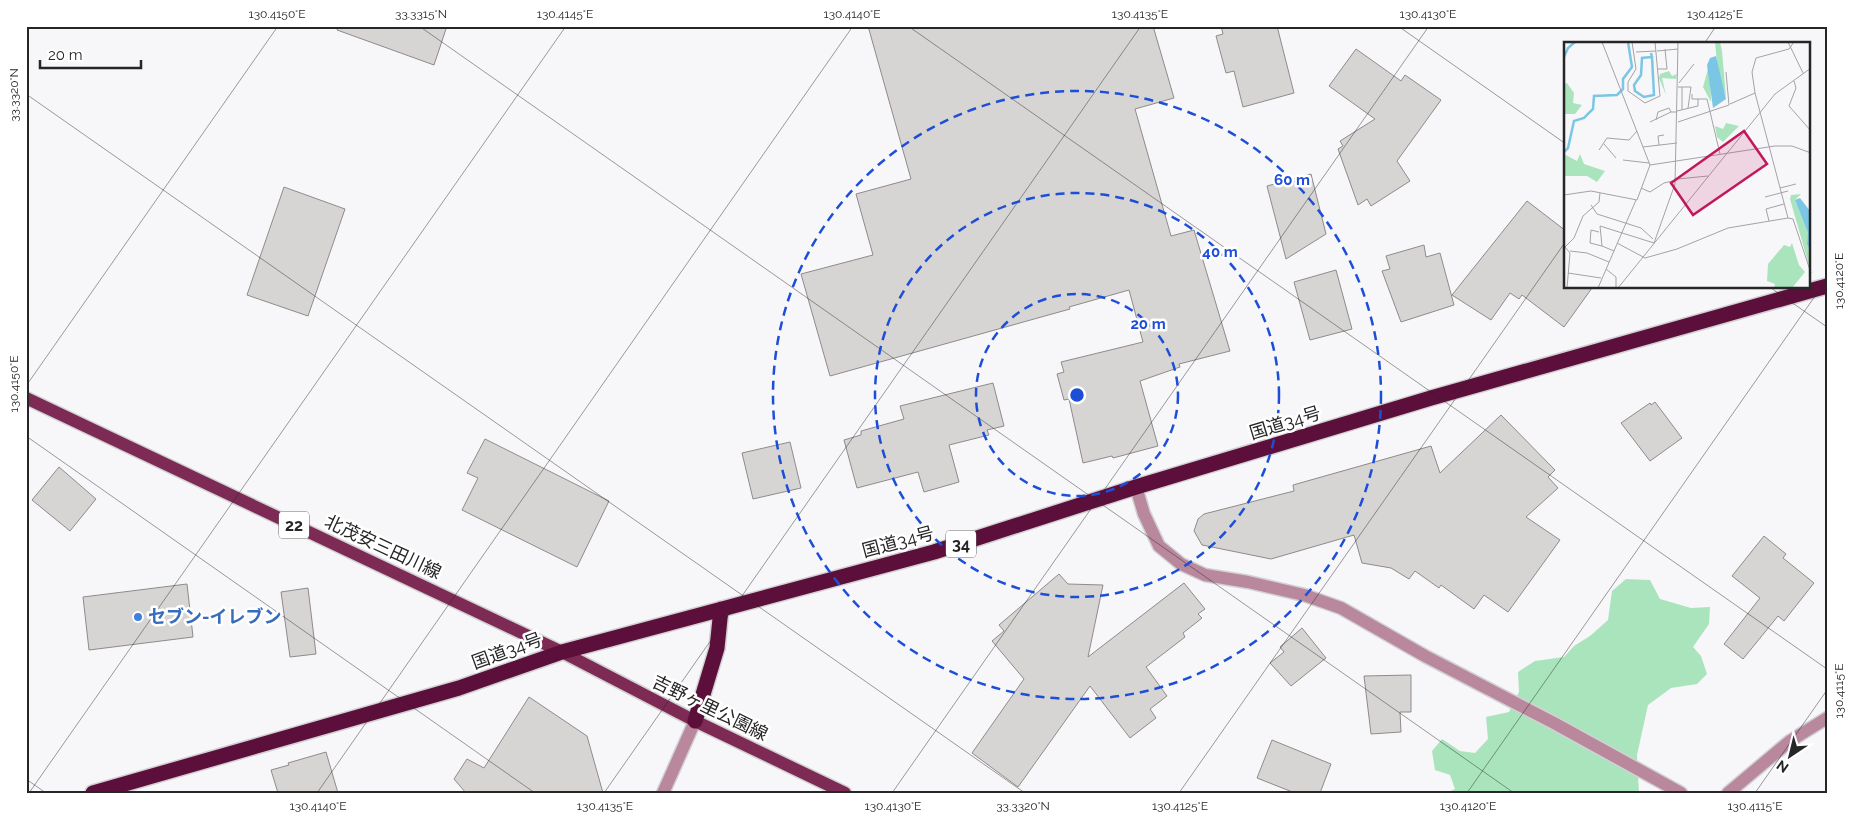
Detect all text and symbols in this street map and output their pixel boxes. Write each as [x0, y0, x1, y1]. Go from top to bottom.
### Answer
text: 130.4150°E [249, 7, 306, 21]
text: 33.3315°N [395, 7, 447, 21]
text: 130.4145°E [537, 7, 593, 21]
text: 130.4140°E [824, 7, 881, 21]
text: 130.4135°E [1112, 7, 1168, 21]
text: 130.4130°E [1400, 7, 1456, 21]
text: 130.4125°E [1687, 7, 1743, 21]
scale bar [40, 38, 141, 70]
inset map [1564, 42, 1810, 289]
text: 20 m [48, 46, 83, 64]
text: 33.3320°N [7, 68, 21, 122]
text: 60 m [1274, 171, 1310, 189]
text: 40 m [1202, 243, 1238, 261]
text: 130.4120°E [1832, 253, 1846, 309]
text: 20 m [1130, 315, 1166, 333]
text: 130.4150°E [7, 356, 21, 413]
centre of rings [1068, 386, 1086, 404]
street label: 国道34号 [1247, 402, 1323, 443]
street label: 北茂安三田川線 [322, 510, 445, 583]
road number: 22 [279, 512, 309, 538]
street label: 国道34号 [860, 522, 936, 561]
road number: 34 [946, 530, 976, 558]
place label: セブン-イレブン [148, 606, 282, 627]
marker: セブン-イレブン [132, 611, 144, 623]
street label: 国道34号 [469, 628, 545, 673]
text: 130.4115°E [1832, 663, 1846, 719]
street label: 吉野ヶ里公園線 [649, 670, 771, 745]
north arrow [1766, 732, 1816, 782]
text: N [1774, 757, 1792, 776]
text: 130.4140°E [290, 799, 347, 813]
text: 130.4135°E [577, 799, 633, 813]
text: 130.4130°E [865, 799, 921, 813]
text: 33.3320°N [996, 799, 1050, 813]
text: 130.4125°E [1152, 799, 1208, 813]
text: 130.4120°E [1440, 799, 1496, 813]
text: 130.4115°E [1727, 799, 1783, 813]

